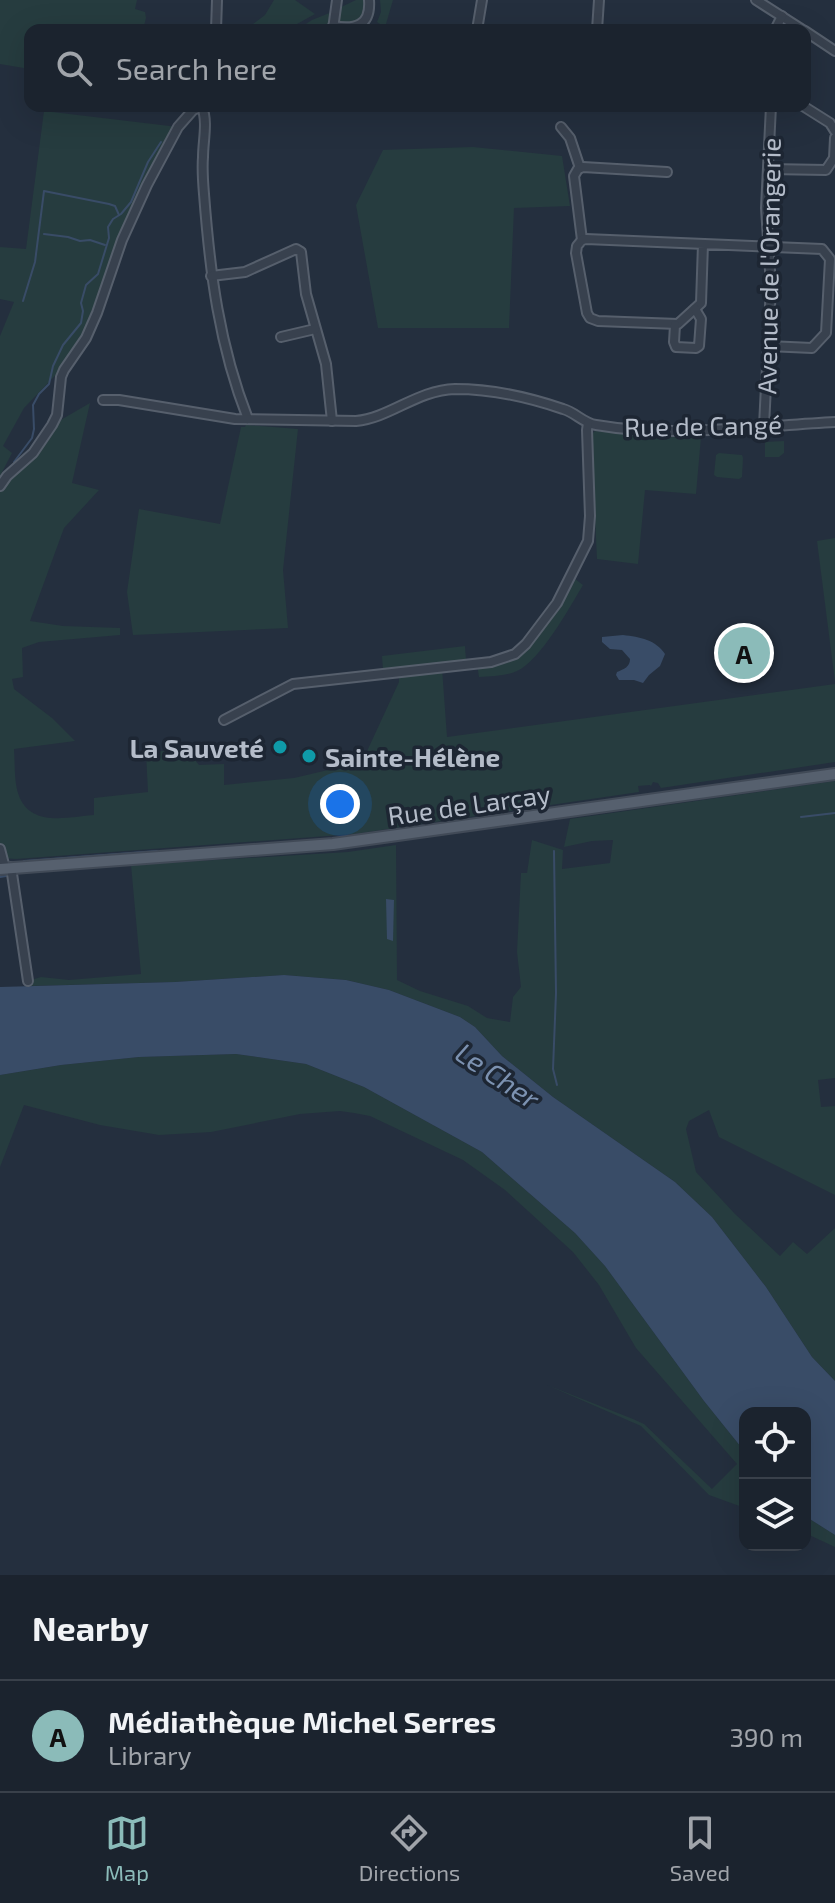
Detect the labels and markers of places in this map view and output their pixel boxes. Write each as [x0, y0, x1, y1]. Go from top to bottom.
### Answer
pin: A [718, 623, 770, 683]
place label: La Sauveté [130, 732, 264, 763]
marker: La Sauveté [271, 738, 289, 756]
place label: Sainte-Hélène [325, 741, 500, 772]
marker: Sainte-Hélène [300, 747, 318, 765]

